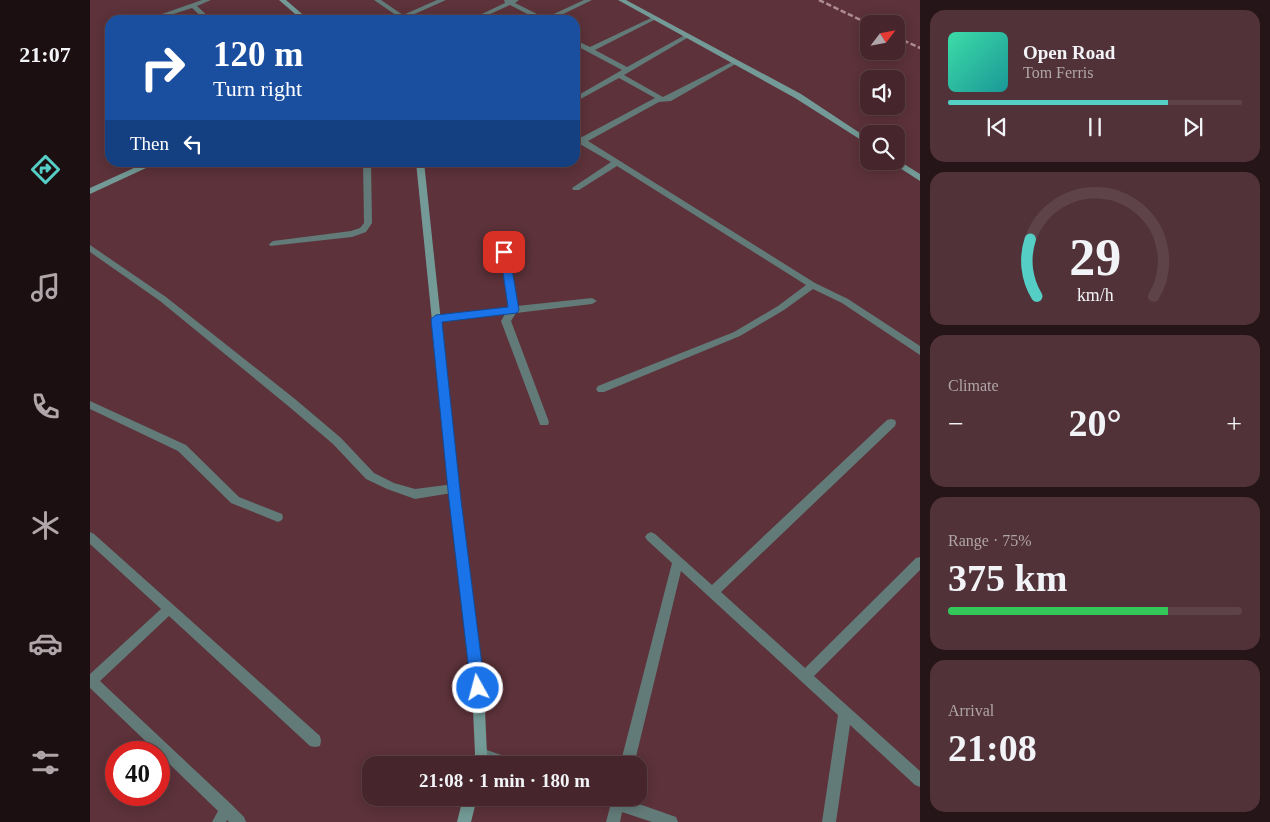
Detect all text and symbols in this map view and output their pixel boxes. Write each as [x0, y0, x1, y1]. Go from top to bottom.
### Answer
north arrow [860, 15, 905, 60]
map controls [860, 15, 905, 170]
icon: right [130, 35, 195, 100]
text: 120 m [213, 35, 303, 74]
text: 21:07 [19, 42, 71, 67]
text: Open Road [1023, 42, 1115, 63]
text: Tom Ferris [1023, 64, 1093, 81]
button: sound [860, 70, 905, 115]
text: Turn right [213, 76, 302, 101]
icon: previous [983, 113, 1011, 141]
icon: pause [1081, 113, 1109, 141]
icon: next [1179, 113, 1207, 141]
button: search [860, 125, 905, 170]
icon: left [179, 130, 207, 158]
text: Then [130, 133, 169, 154]
icon: directions [28, 152, 63, 187]
text: 29 [1069, 229, 1121, 286]
pin [483, 231, 525, 273]
icon: arrive [490, 238, 518, 266]
icon: music [28, 270, 63, 305]
text: km/h [1077, 285, 1113, 305]
text: Climate [948, 377, 999, 394]
icon: phone [28, 389, 63, 424]
text: 20° [1068, 402, 1122, 444]
text: − [948, 408, 964, 439]
text: + [1226, 408, 1242, 439]
icon: climate [28, 508, 63, 543]
text: Range · 75% [948, 532, 1032, 549]
text: 375 km [948, 557, 1067, 599]
icon: car [28, 626, 63, 661]
position arrow [451, 661, 503, 713]
text: Arrival [948, 702, 994, 719]
text: 21:08 [948, 727, 1037, 769]
speed limit sign: 40 [105, 741, 170, 806]
icon: filters [28, 745, 63, 780]
text: 21:08 · 1 min · 180 m [419, 770, 590, 791]

